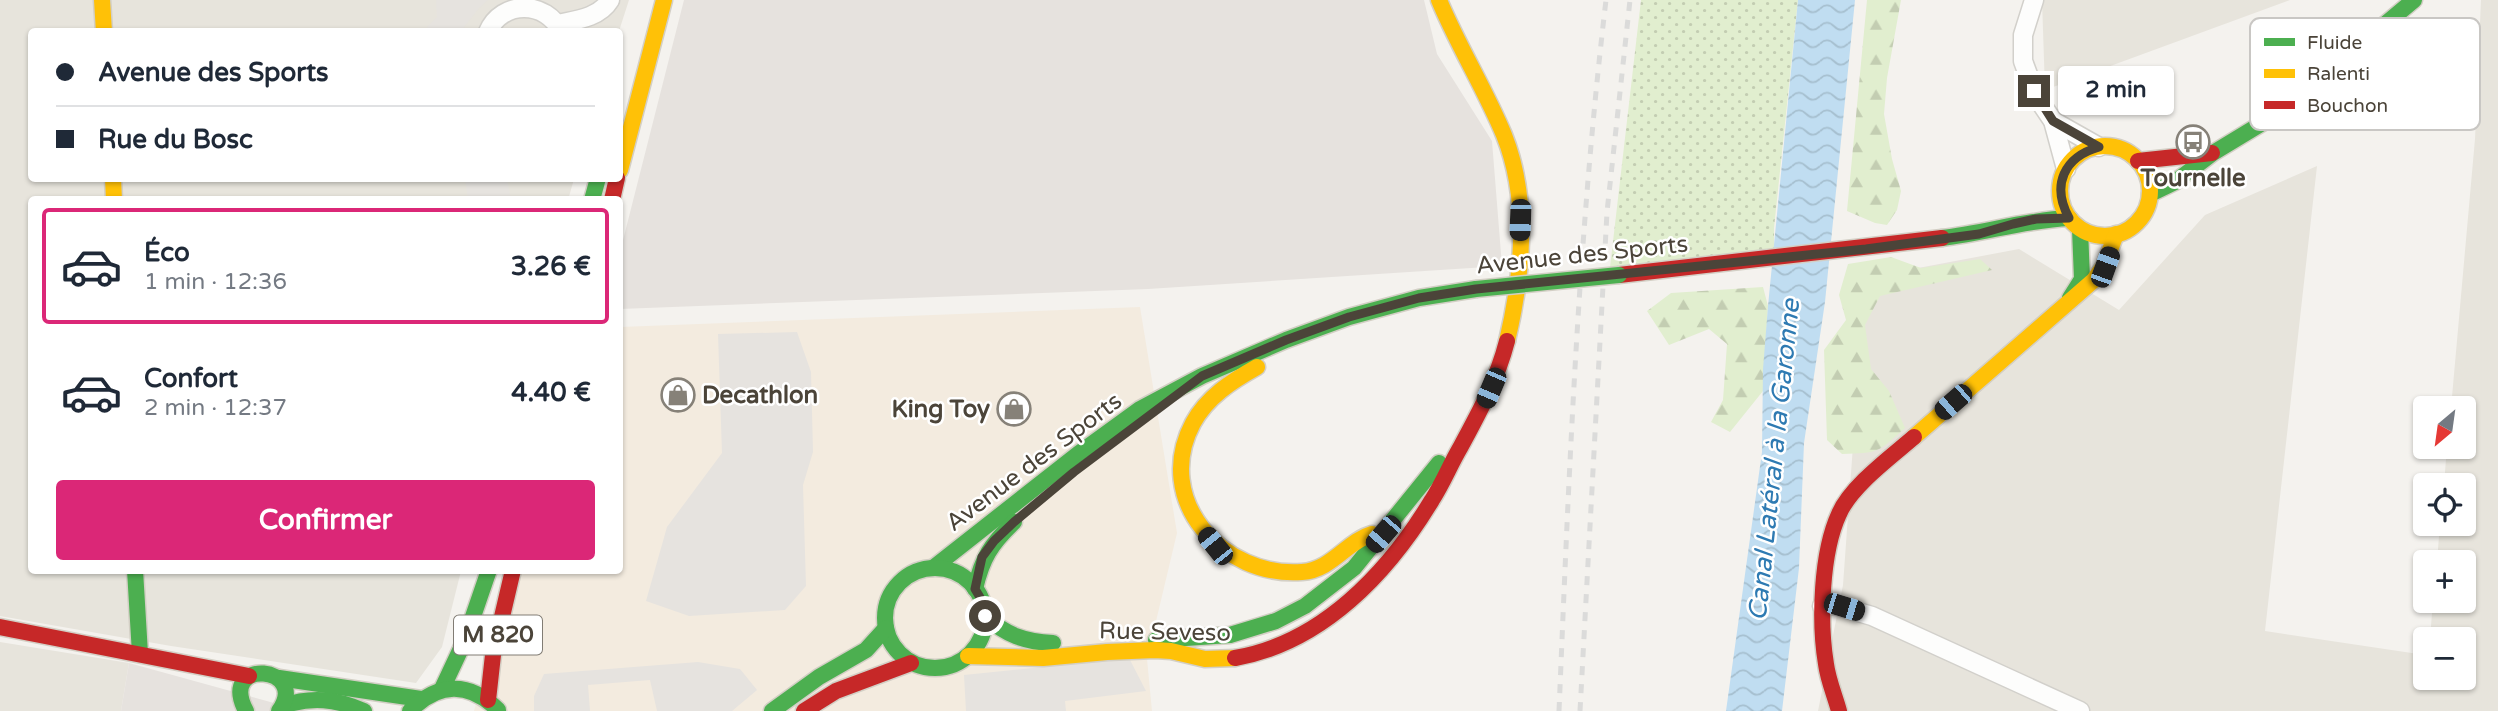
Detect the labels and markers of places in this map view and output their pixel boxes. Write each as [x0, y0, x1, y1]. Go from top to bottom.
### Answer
bus stop icon: Tournelle [2174, 123, 2212, 161]
place label: Tournelle [2139, 164, 2246, 193]
shop icon: Decathlon [659, 376, 697, 414]
place label: Decathlon [702, 381, 818, 410]
shop icon: King Toy [995, 390, 1033, 428]
place label: King Toy [892, 395, 990, 424]

